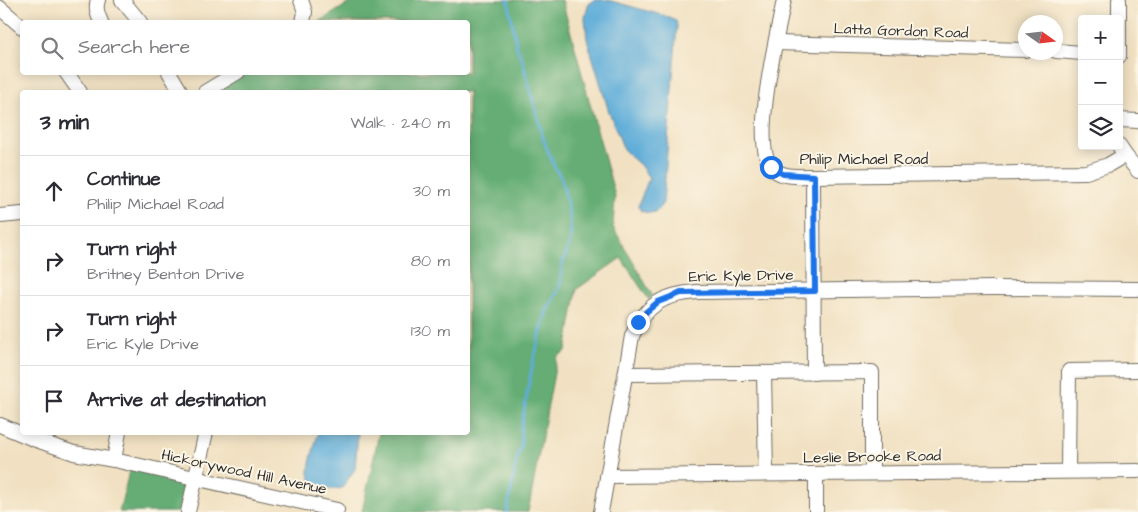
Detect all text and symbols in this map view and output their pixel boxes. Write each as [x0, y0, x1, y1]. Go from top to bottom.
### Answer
north arrow [1018, 15, 1063, 60]
map controls [1078, 15, 1123, 150]
button: + [1078, 15, 1123, 60]
street label: Latta Gordon Road [833, 18, 969, 44]
search box [20, 20, 470, 75]
icon: search [38, 34, 66, 62]
text: Search here [78, 34, 190, 61]
button: − [1078, 60, 1123, 105]
button: layers [1078, 105, 1123, 150]
text: 3 min [40, 108, 89, 137]
text: Walk · 240 m [350, 112, 450, 134]
street label: Philip Michael Road [800, 149, 929, 170]
route start [760, 156, 783, 179]
text: Continue [87, 166, 161, 193]
icon: ahead [40, 177, 68, 205]
text: 30 m [413, 180, 450, 202]
text: Philip Michael Road [87, 193, 224, 215]
text: Turn right [87, 236, 176, 263]
icon: right [40, 247, 68, 275]
text: 80 m [411, 250, 450, 272]
text: Britney Benton Drive [87, 263, 244, 285]
street label: Eric Kyle Drive [688, 265, 794, 288]
text: Turn right [87, 306, 176, 333]
route end [627, 311, 650, 334]
icon: right [40, 317, 68, 345]
text: 130 m [411, 320, 450, 342]
text: Eric Kyle Drive [87, 333, 199, 355]
icon: arrive [40, 387, 68, 415]
text: Arrive at destination [87, 387, 266, 414]
street label: Hickorywood Hill Avenue [159, 444, 329, 501]
street label: Leslie Brooke Road [803, 445, 942, 469]

